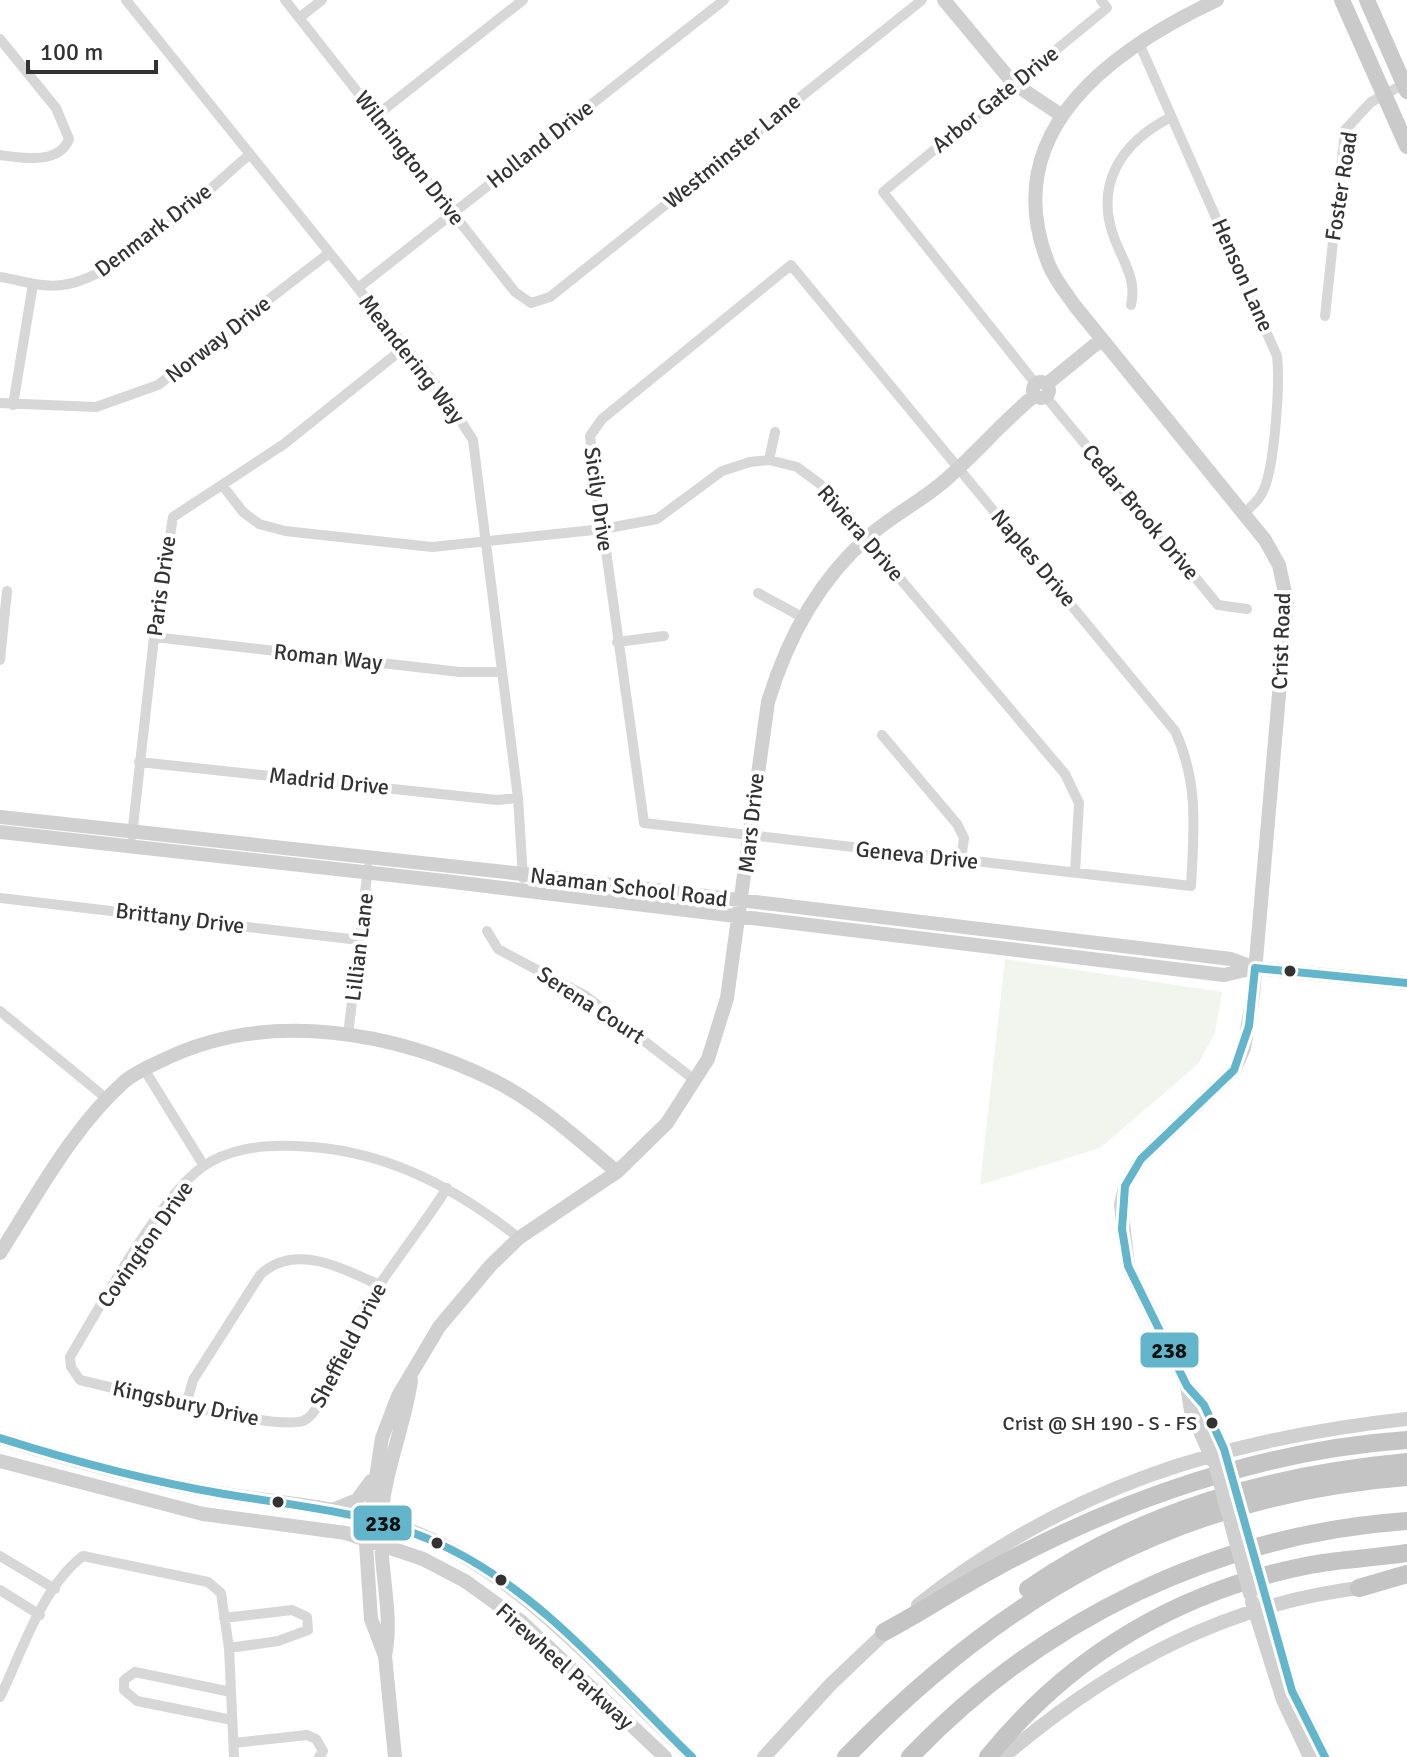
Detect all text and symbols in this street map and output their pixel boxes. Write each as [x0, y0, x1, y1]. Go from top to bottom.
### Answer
scale bar [28, 24, 156, 74]
text: 100 m [40, 37, 103, 67]
street label: Arbor Gate Drive [926, 40, 1064, 158]
street label: Wilmington Drive [349, 85, 471, 231]
street label: Westminster Lane [658, 88, 806, 214]
street label: Holland Drive [481, 94, 599, 194]
street label: Foster Road [1319, 129, 1363, 243]
street label: Denmark Drive [89, 177, 217, 283]
street label: Henson Lane [1206, 214, 1280, 336]
street label: Meandering Way [353, 289, 471, 430]
street label: Norway Drive [160, 290, 276, 388]
street label: Cedar Brook Drive [1076, 439, 1206, 585]
street label: Sicily Drive [578, 445, 620, 553]
street label: Riviera Drive [812, 479, 910, 587]
street label: Naples Drive [986, 504, 1082, 612]
street label: Paris Drive [141, 534, 181, 638]
street label: Crist Road [1266, 592, 1296, 690]
street label: Roman Way [272, 638, 384, 676]
street label: Madrid Drive [268, 761, 390, 801]
street label: Mars Drive [732, 772, 770, 874]
street label: Geneva Drive [854, 835, 980, 875]
street label: Naaman School Road [529, 861, 729, 913]
street label: Lillian Lane [339, 891, 379, 1003]
street label: Brittany Drive [114, 897, 246, 939]
street label: Serena Court [532, 960, 650, 1050]
unlabelled marker [1282, 963, 1298, 979]
street label: Covington Drive [91, 1175, 199, 1313]
street label: Sheffield Drive [304, 1278, 392, 1412]
line badge: 238 [1139, 1331, 1200, 1369]
text: 238 [1151, 1337, 1187, 1364]
street label: Kingsbury Drive [110, 1374, 262, 1432]
place label: Crist @ SH 190 - S - FS [1003, 1411, 1197, 1436]
marker: Crist @ SH 190 - S - FS [1204, 1415, 1220, 1431]
unlabelled marker [270, 1494, 286, 1510]
line badge: 238 [352, 1504, 413, 1542]
text: 238 [365, 1510, 401, 1537]
unlabelled marker [429, 1535, 445, 1551]
unlabelled marker [493, 1572, 509, 1588]
street label: Firewheel Parkway [491, 1597, 640, 1735]

